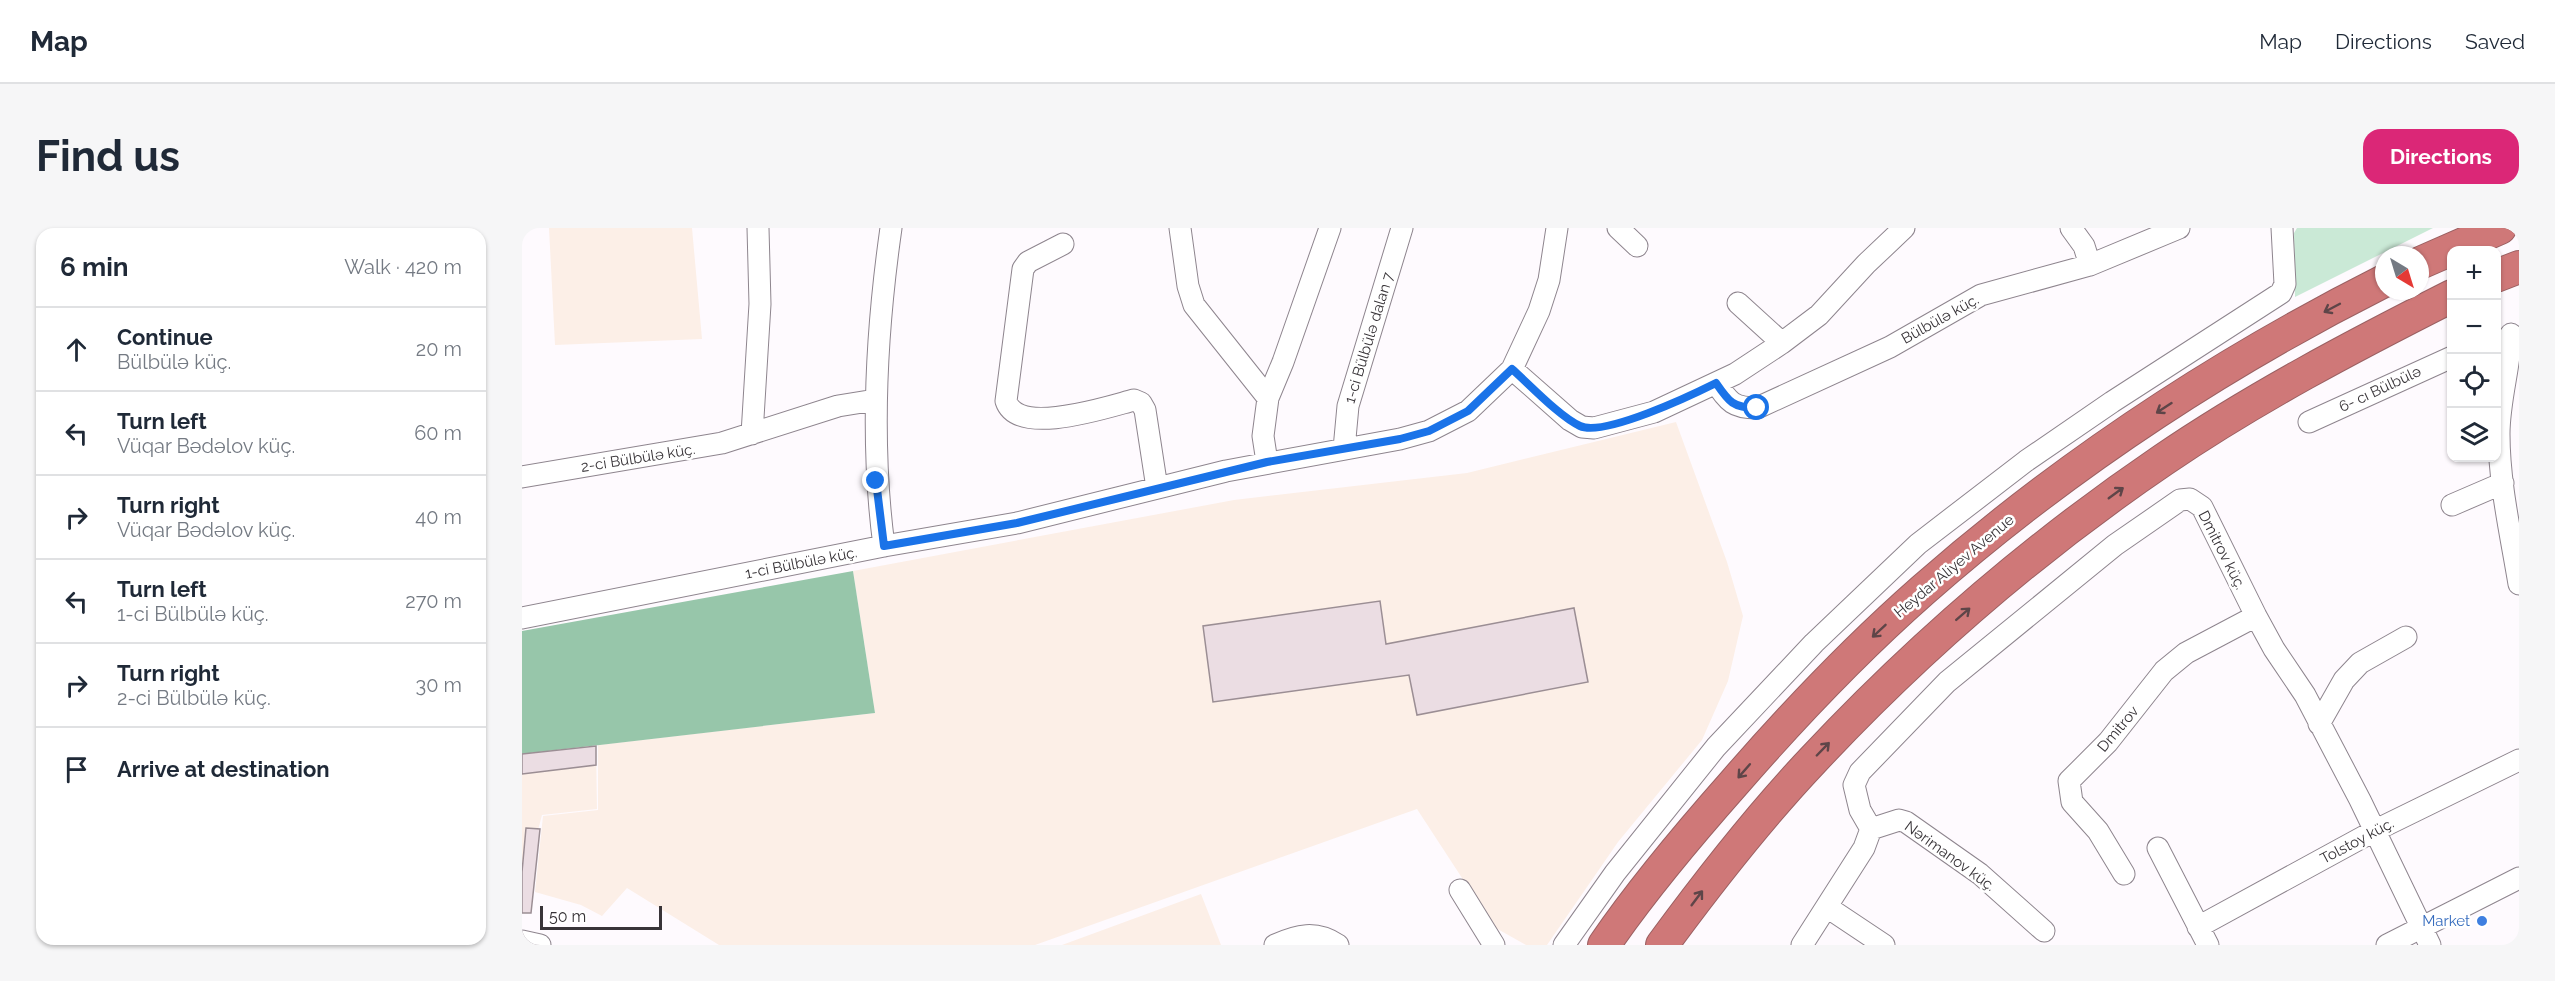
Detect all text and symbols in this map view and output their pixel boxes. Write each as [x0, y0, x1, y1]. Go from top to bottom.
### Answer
text: Map [30, 25, 88, 58]
text: Map [2259, 29, 2302, 54]
text: Directions [2335, 29, 2432, 54]
text: Saved [2465, 29, 2525, 54]
button: Directions [2363, 129, 2519, 184]
text: Find us [36, 132, 180, 181]
north arrow [2375, 246, 2429, 300]
map controls [2447, 246, 2501, 462]
button: + [2447, 246, 2501, 300]
text: 6 min [60, 252, 129, 282]
text: Walk · 420 m [344, 255, 462, 279]
street label: 1-ci Bülbülə dalan 7 [1340, 270, 1398, 406]
street label: Bülbülə küç. [1898, 290, 1982, 348]
button: − [2447, 300, 2501, 354]
one-way arrow [2324, 302, 2341, 314]
text: Continue [117, 324, 213, 350]
icon: ahead [60, 333, 93, 366]
text: 20 m [416, 337, 462, 361]
text: Bülbülə küç. [117, 350, 231, 374]
button: locate [2447, 354, 2501, 408]
street label: 6- cı Bülbülə [2336, 362, 2424, 416]
route start [1743, 394, 1769, 420]
one-way arrow [2156, 401, 2173, 414]
text: Turn left [117, 408, 207, 434]
button: layers [2447, 408, 2501, 462]
icon: left [60, 417, 93, 450]
text: 60 m [414, 421, 462, 445]
text: Vüqar Bədəlov küç. [117, 434, 295, 458]
street label: 2-ci Bülbülə küç. [580, 440, 696, 476]
route end [862, 467, 888, 493]
one-way arrow [2108, 487, 2124, 499]
text: Turn right [117, 492, 220, 518]
icon: right [60, 501, 93, 534]
text: 40 m [415, 505, 462, 529]
street label: Dmitrov küç. [2194, 508, 2250, 592]
street label: Heydar Aliyev Avenue [1890, 511, 2018, 621]
text: Vüqar Bədəlov küç. [117, 518, 295, 542]
street label: 1-ci Bülbülə küç. [743, 543, 859, 583]
text: Turn left [117, 576, 207, 602]
icon: left [60, 585, 93, 618]
text: 270 m [405, 589, 462, 613]
text: 1-ci Bülbülə küç. [117, 602, 269, 626]
one-way arrow [1955, 607, 1970, 621]
one-way arrow [1872, 624, 1887, 638]
text: Turn right [117, 660, 220, 686]
icon: right [60, 669, 93, 702]
text: 30 m [416, 673, 462, 697]
text: 2-ci Bülbülə küç. [117, 686, 271, 710]
street label: Dmitrov [2094, 702, 2142, 756]
one-way arrow [1815, 742, 1830, 757]
icon: arrive [60, 753, 93, 786]
text: Arrive at destination [117, 756, 330, 782]
one-way arrow [1737, 764, 1751, 779]
street label: Tolstoy küç. [2317, 814, 2397, 868]
street label: Nərimanov küç. [1901, 817, 1999, 895]
one-way arrow [1691, 891, 1703, 907]
scale bar [540, 903, 662, 930]
text: 50 m [549, 907, 586, 926]
place label: Market [2422, 912, 2470, 930]
marker: Market [2475, 914, 2489, 928]

